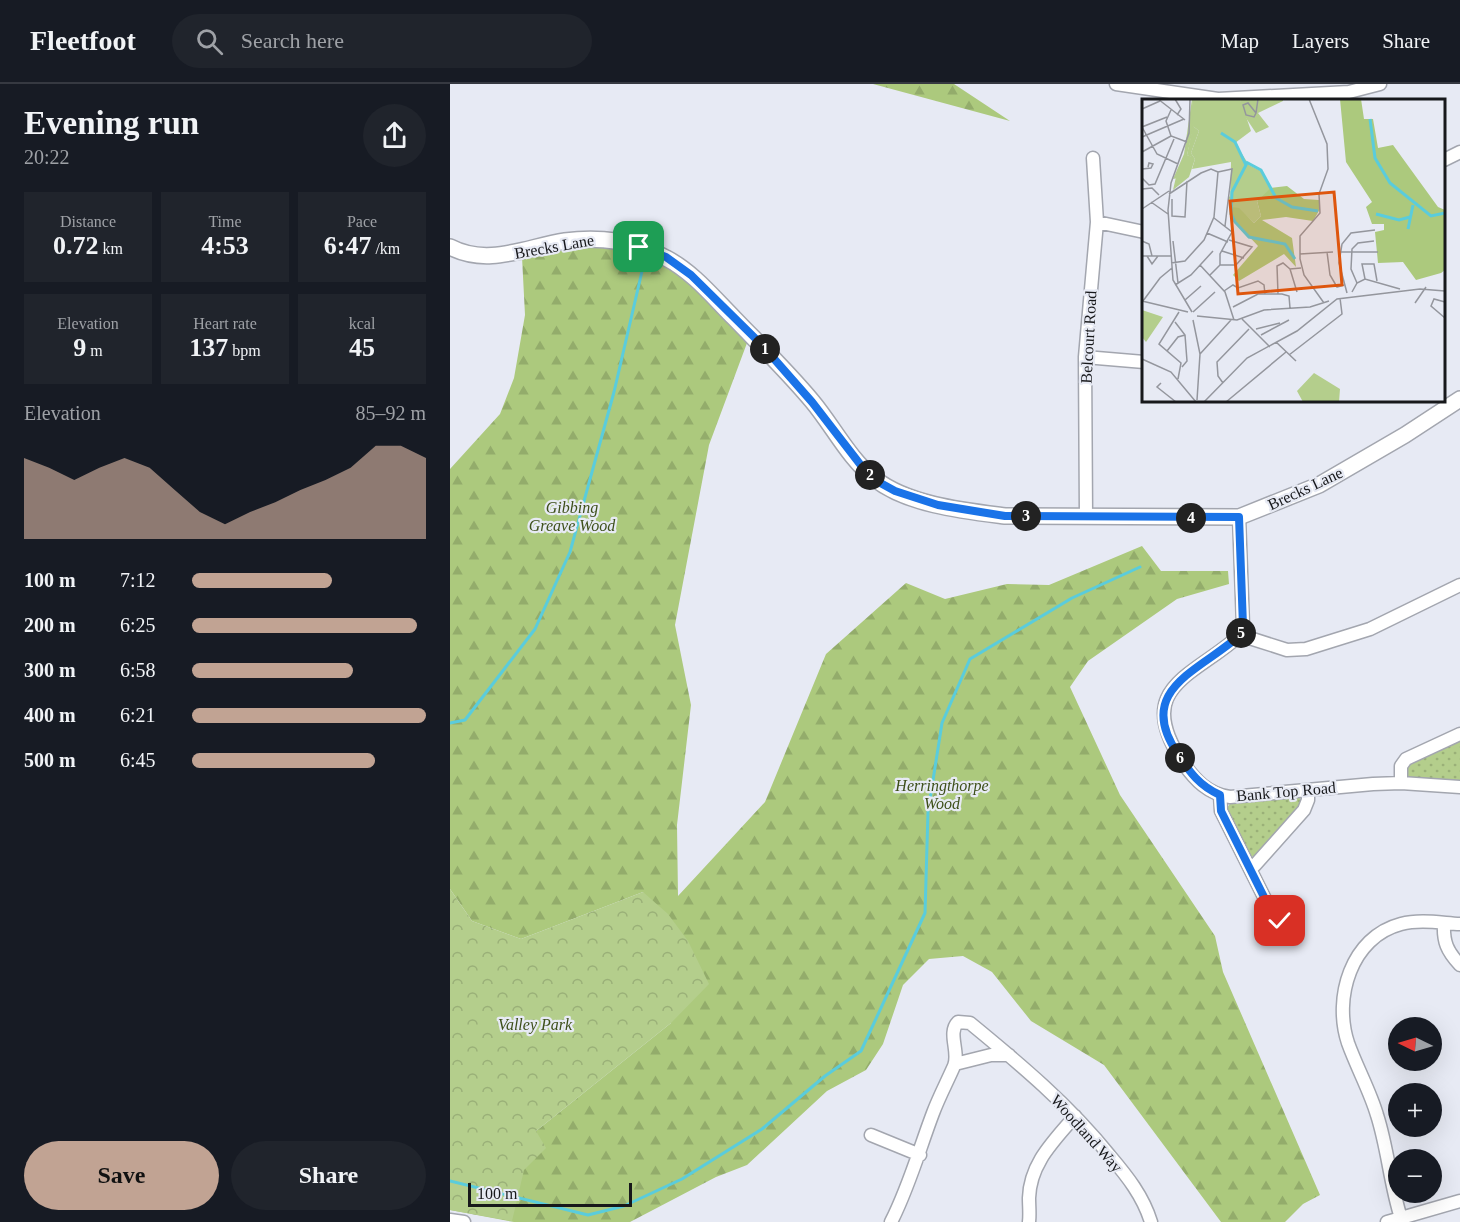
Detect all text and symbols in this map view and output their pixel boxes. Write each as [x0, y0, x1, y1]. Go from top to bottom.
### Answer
search box [172, 14, 592, 68]
text: Fleetfoot [30, 25, 136, 56]
icon: search [193, 25, 226, 58]
text: Search here [241, 28, 344, 53]
text: Map [1221, 29, 1259, 53]
text: Layers [1292, 29, 1349, 53]
text: Share [1382, 29, 1430, 53]
inset map [1142, 99, 1445, 402]
button: share [363, 104, 426, 167]
text: Evening run [24, 105, 199, 141]
text: 20:22 [24, 146, 70, 168]
text: Distance [60, 213, 116, 230]
text: Time [208, 213, 242, 230]
text: Pace [347, 213, 377, 230]
pin [613, 221, 664, 272]
icon: arrive [622, 230, 655, 263]
text: 0.72 [53, 231, 99, 260]
text: 4:53 [201, 231, 249, 260]
text: 6:47 [324, 231, 371, 260]
street label: Brecks Lane [513, 231, 595, 262]
text: km [99, 240, 123, 257]
text: /km [371, 240, 400, 257]
street label: Belcourt Road [1078, 290, 1099, 384]
text: Elevation [57, 315, 119, 332]
text: Heart rate [193, 315, 257, 332]
text: kcal [349, 315, 375, 332]
text: 9 [73, 333, 86, 362]
text: 137 [189, 333, 228, 362]
text: 45 [349, 333, 375, 362]
pin: 1 [750, 334, 780, 364]
text: 1 [761, 340, 769, 357]
text: m [86, 342, 103, 359]
text: bpm [228, 342, 261, 359]
text: Elevation [24, 402, 101, 424]
text: 85–92 m [355, 402, 426, 424]
pin: 2 [855, 460, 885, 490]
street label: Brecks Lane [1265, 464, 1345, 513]
text: 2 [866, 466, 874, 483]
park label: Gibbing Greave Wood [529, 499, 616, 534]
pin: 3 [1011, 501, 1041, 531]
pin: 4 [1176, 503, 1206, 533]
text: 3 [1022, 507, 1030, 524]
text: 4 [1187, 509, 1195, 526]
text: 100 m [24, 569, 76, 591]
text: 7:12 [120, 569, 156, 591]
text: 200 m [24, 614, 76, 636]
text: 6:25 [120, 614, 156, 636]
pin: 5 [1226, 618, 1256, 648]
text: 5 [1237, 624, 1245, 641]
text: 300 m [24, 659, 76, 681]
text: 6:58 [120, 659, 156, 681]
text: 400 m [24, 704, 76, 726]
text: 6:21 [120, 704, 156, 726]
pin: 6 [1165, 743, 1195, 773]
text: 500 m [24, 749, 76, 771]
text: 6:45 [120, 749, 156, 771]
text: 6 [1176, 749, 1184, 766]
park label: Herringthorpe Wood [894, 777, 989, 812]
street label: Bank Top Road [1236, 779, 1337, 805]
pin [1254, 895, 1305, 946]
icon: check [1263, 904, 1296, 937]
park label: Valley Park [498, 1016, 573, 1034]
north arrow [1388, 1017, 1442, 1071]
map controls [1388, 1017, 1442, 1203]
button: + [1388, 1083, 1442, 1137]
street label: Woodland Way [1047, 1091, 1126, 1176]
button: Save [24, 1141, 219, 1210]
button: Share [231, 1141, 426, 1210]
button: − [1388, 1149, 1442, 1203]
scale bar [468, 1180, 632, 1208]
text: 100 m [477, 1185, 517, 1202]

